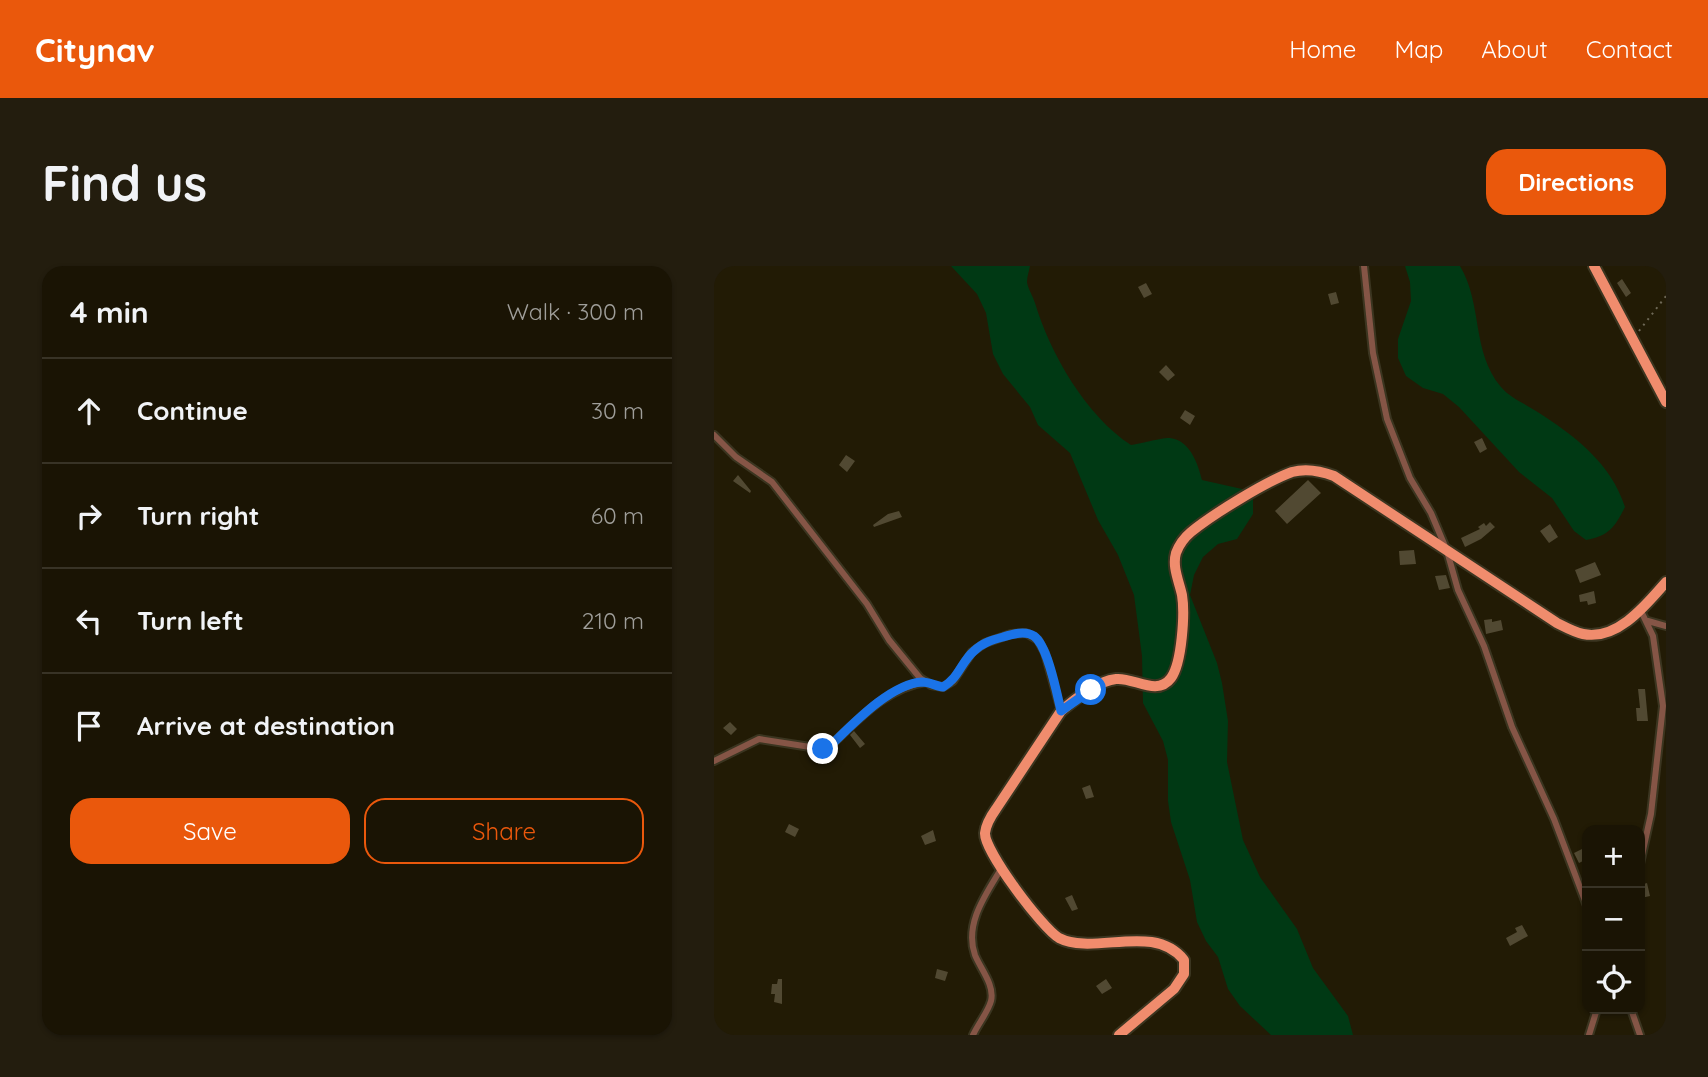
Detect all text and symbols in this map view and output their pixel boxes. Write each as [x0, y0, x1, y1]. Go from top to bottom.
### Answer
text: Citynav [35, 29, 155, 70]
text: Home [1289, 34, 1356, 64]
text: Map [1394, 34, 1443, 64]
text: About [1481, 34, 1548, 64]
text: Contact [1586, 34, 1673, 64]
button: Directions [1486, 149, 1666, 215]
text: Find us [42, 152, 207, 213]
text: 4 min [70, 293, 149, 331]
text: Walk · 300 m [507, 297, 644, 326]
icon: ahead [70, 392, 108, 430]
text: Continue [137, 394, 248, 427]
text: 30 m [591, 396, 644, 425]
icon: right [70, 497, 108, 535]
text: Turn right [137, 499, 259, 532]
text: 60 m [591, 501, 644, 530]
icon: left [70, 602, 108, 640]
text: Turn left [137, 604, 244, 637]
text: 210 m [582, 606, 644, 635]
route start [1075, 674, 1106, 705]
icon: arrive [70, 707, 108, 745]
text: Arrive at destination [137, 709, 395, 742]
route end [807, 733, 838, 764]
button: Save [70, 798, 350, 864]
button: Share [364, 798, 644, 864]
map controls [1582, 825, 1645, 1014]
button: + [1582, 825, 1645, 888]
button: − [1582, 888, 1645, 951]
button: locate [1582, 951, 1645, 1014]

